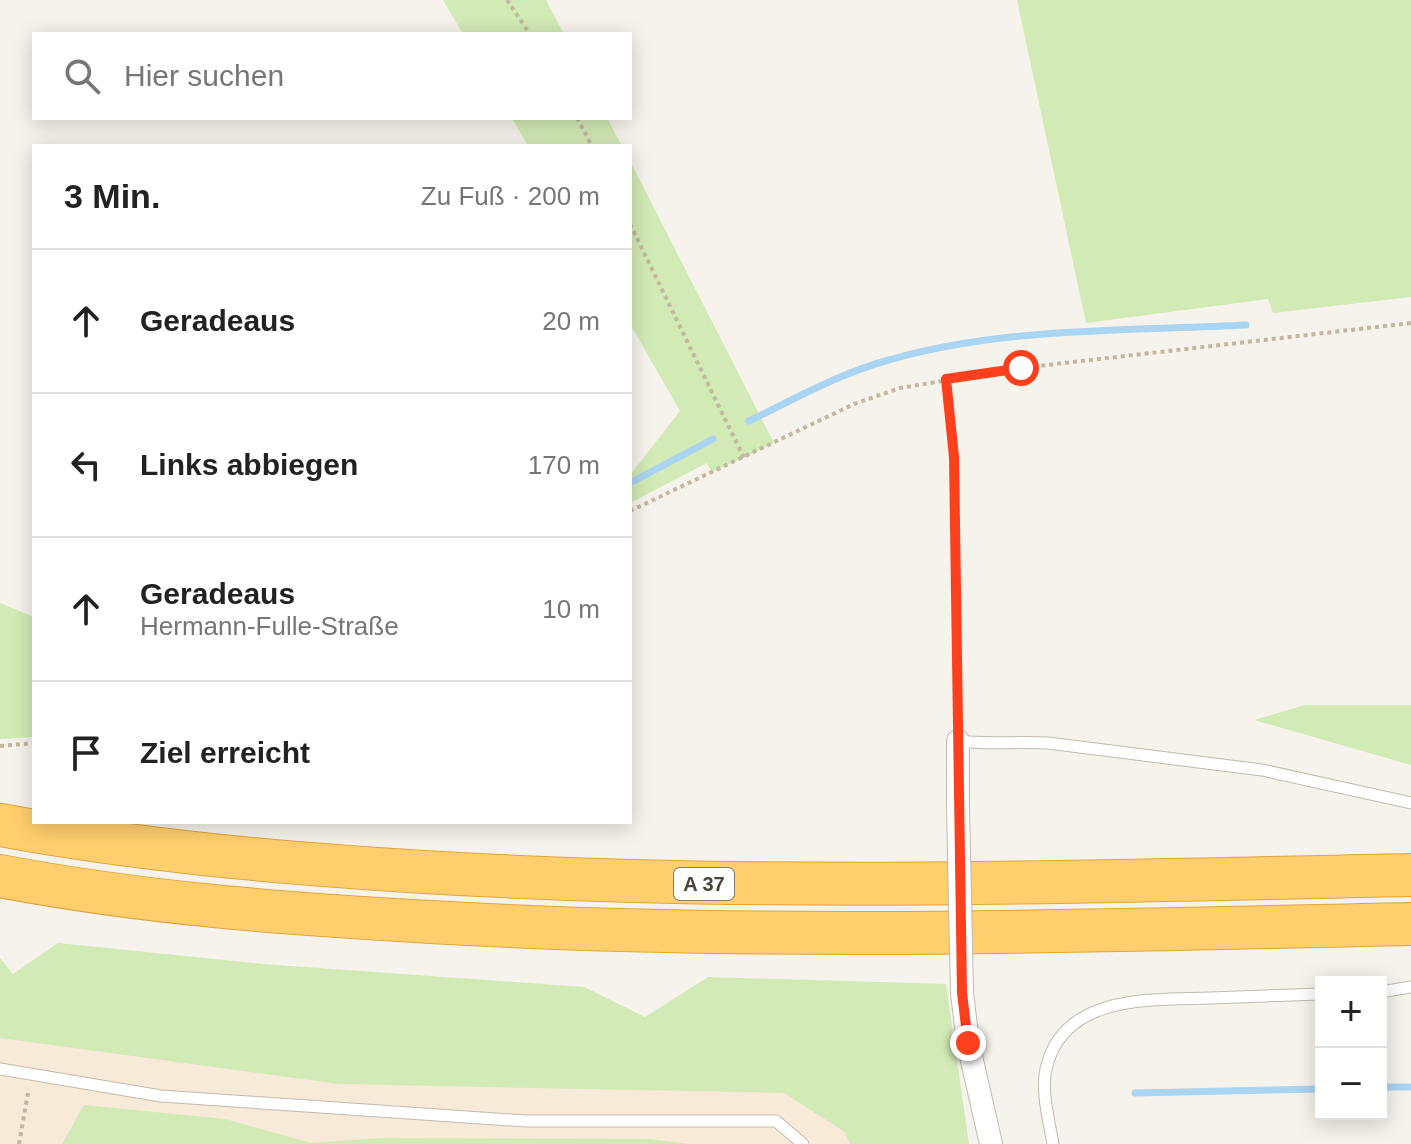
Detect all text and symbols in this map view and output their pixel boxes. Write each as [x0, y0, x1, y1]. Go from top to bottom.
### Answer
search box [32, 32, 632, 120]
icon: search [60, 54, 104, 98]
text: Hier suchen [124, 59, 284, 92]
text: 3 Min. [64, 177, 160, 215]
text: Zu Fuß · 200 m [421, 181, 600, 211]
icon: ahead [64, 299, 108, 343]
text: Geradeaus [140, 304, 295, 337]
text: 20 m [542, 306, 600, 336]
route start [1003, 350, 1039, 386]
icon: left [64, 443, 108, 487]
text: Links abbiegen [140, 448, 358, 481]
text: 170 m [528, 450, 600, 480]
text: Geradeaus [140, 577, 295, 610]
icon: ahead [64, 587, 108, 631]
text: 10 m [542, 594, 600, 624]
text: Hermann-Fulle-Straße [140, 611, 399, 641]
icon: arrive [64, 731, 108, 775]
text: Ziel erreicht [140, 736, 310, 769]
road number: A 37 [674, 868, 734, 900]
map controls [1315, 976, 1387, 1120]
button: + [1315, 976, 1387, 1048]
route end [950, 1025, 986, 1061]
button: − [1315, 1048, 1387, 1120]

